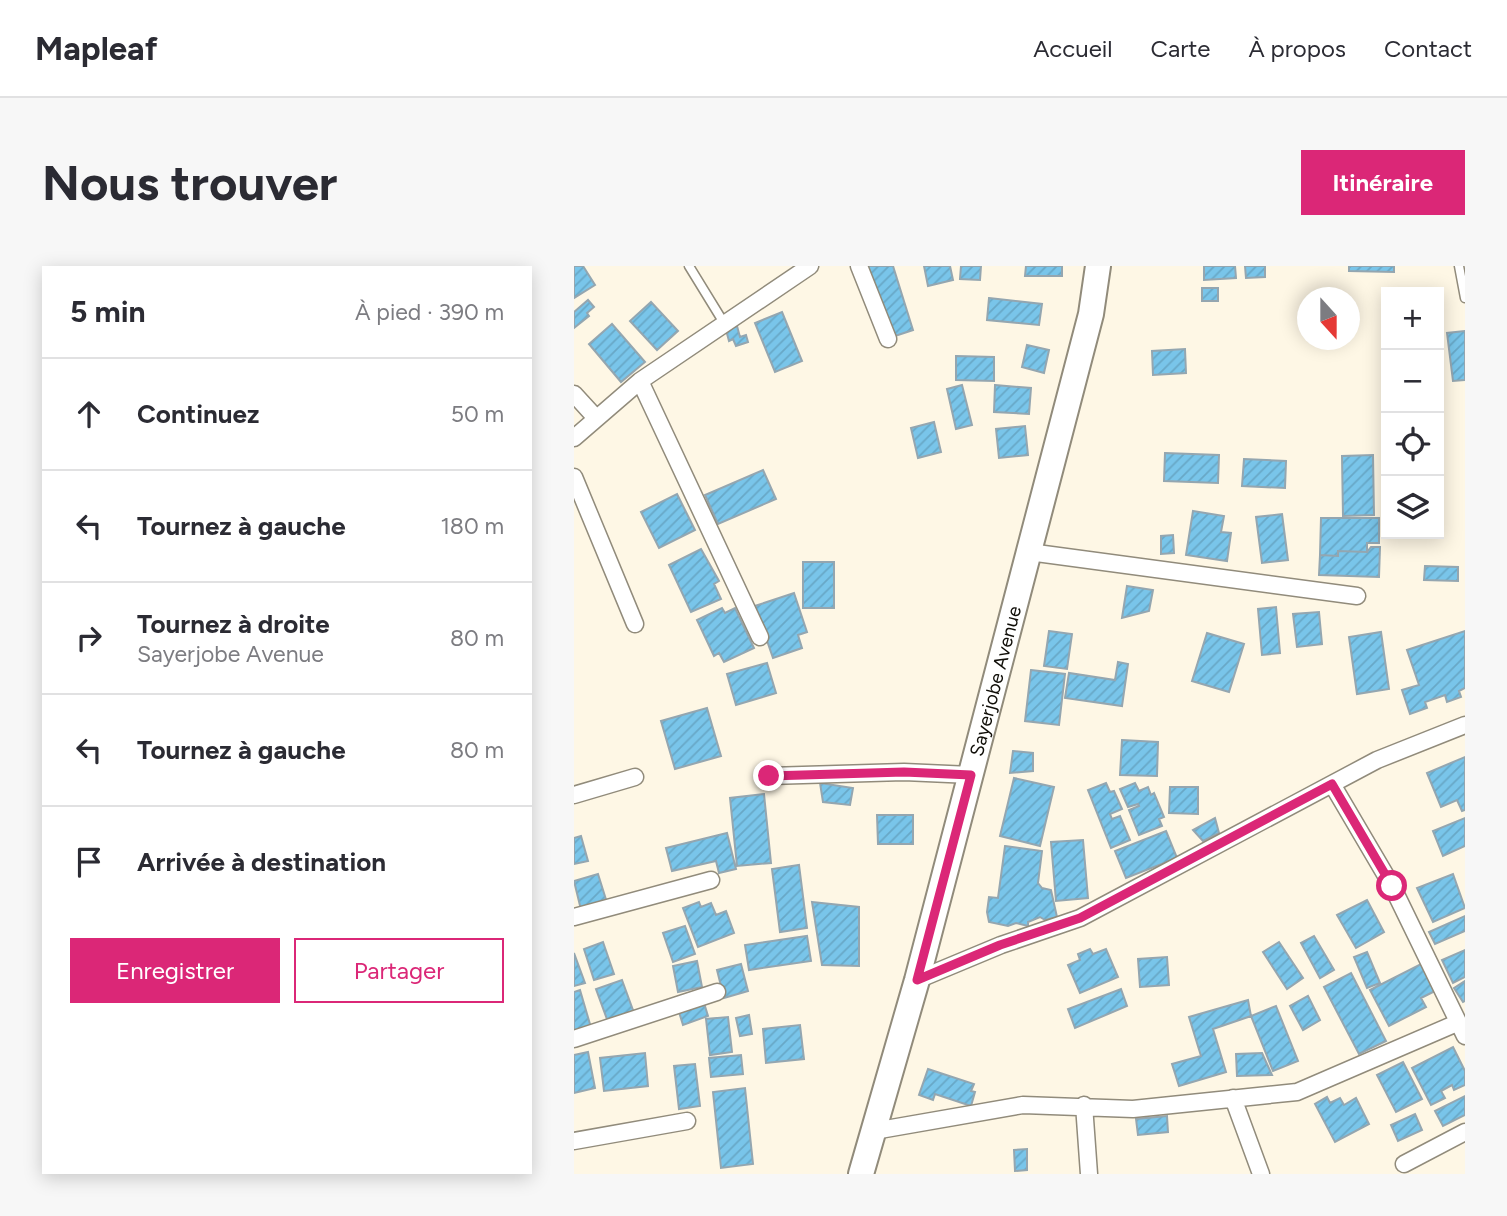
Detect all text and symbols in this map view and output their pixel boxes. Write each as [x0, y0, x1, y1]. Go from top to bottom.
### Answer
text: Mapleaf [35, 29, 158, 68]
text: Accueil [1033, 34, 1113, 63]
text: Carte [1151, 34, 1210, 63]
text: À propos [1248, 34, 1346, 63]
text: Contact [1384, 34, 1472, 63]
button: Itinéraire [1301, 150, 1465, 215]
text: Nous trouver [42, 153, 337, 212]
north arrow [1297, 287, 1360, 350]
map controls [1381, 287, 1444, 539]
button: + [1381, 287, 1444, 350]
text: 5 min [70, 293, 146, 330]
text: À pied · 390 m [355, 298, 504, 326]
button: − [1381, 350, 1444, 413]
icon: ahead [70, 395, 108, 433]
text: Continuez [137, 398, 259, 430]
text: 50 m [451, 400, 504, 428]
button: locate [1381, 413, 1444, 476]
button: layers [1381, 476, 1444, 539]
icon: left [70, 507, 108, 545]
text: Tournez à gauche [137, 510, 346, 542]
text: 180 m [440, 512, 504, 540]
street label: Sayerjobe Avenue [965, 603, 1026, 759]
text: Tournez à droite [137, 608, 330, 640]
icon: right [70, 619, 108, 657]
text: 80 m [450, 624, 504, 652]
text: Sayerjobe Avenue [137, 640, 324, 668]
icon: left [70, 731, 108, 769]
text: Tournez à gauche [137, 734, 346, 766]
text: 80 m [450, 736, 504, 764]
route end [753, 760, 784, 791]
icon: arrive [70, 843, 108, 881]
text: Arrivée à destination [137, 846, 386, 878]
route start [1376, 870, 1407, 901]
button: Enregistrer [70, 938, 280, 1003]
button: Partager [294, 938, 504, 1003]

